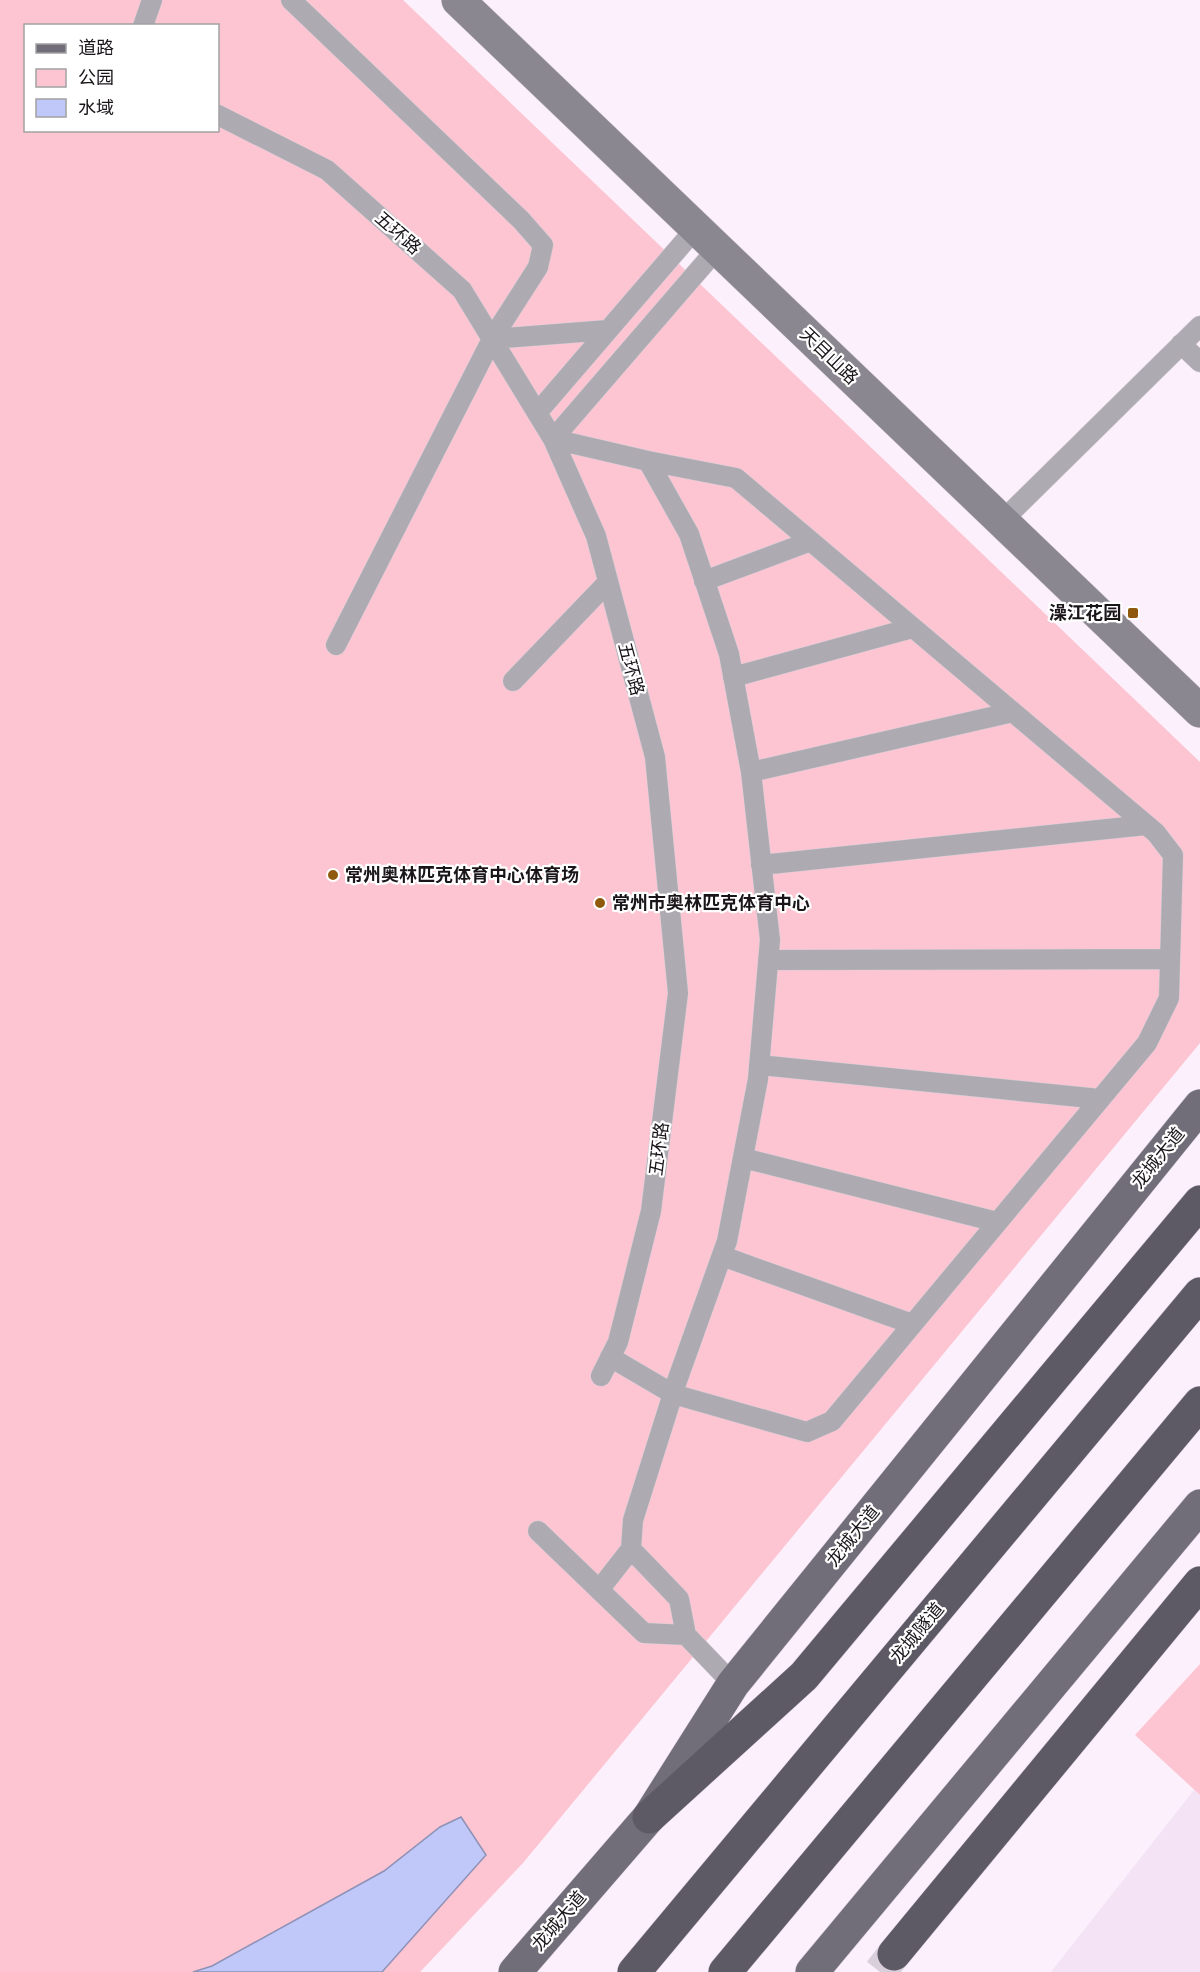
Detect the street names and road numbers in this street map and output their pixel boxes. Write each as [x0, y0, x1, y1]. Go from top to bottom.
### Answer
street label: 五环路 [371, 206, 426, 258]
street label: 天目山路 [796, 322, 863, 388]
street label: 五环路 [614, 640, 650, 698]
street label: 五环路 [644, 1121, 672, 1177]
street label: 龙城大道 [1126, 1122, 1188, 1192]
street label: 龙城大道 [821, 1500, 883, 1570]
street label: 龙城隧道 [885, 1598, 948, 1667]
street label: 龙城大道 [526, 1886, 590, 1955]

